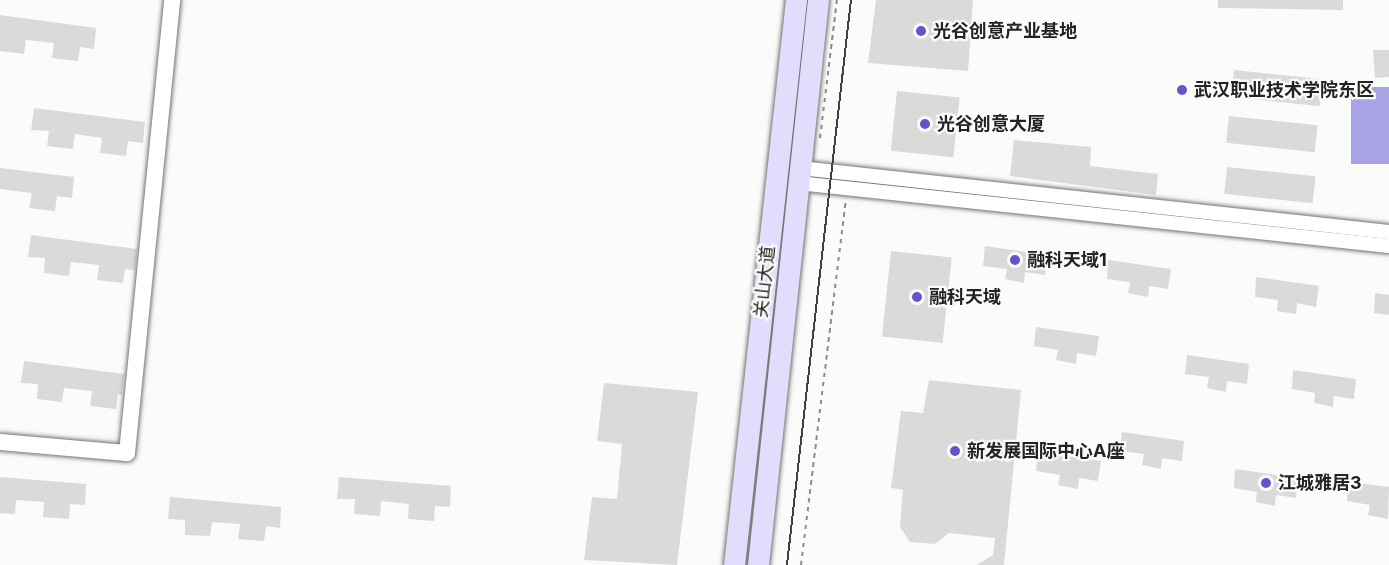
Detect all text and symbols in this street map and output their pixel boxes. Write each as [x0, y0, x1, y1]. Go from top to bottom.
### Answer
place label: 光谷创意产业基地 [933, 20, 1077, 42]
marker: 光谷创意产业基地 [914, 24, 928, 38]
place label: 武汉职业技术学院东区 [1194, 79, 1374, 101]
marker: 武汉职业技术学院东区 [1175, 83, 1189, 97]
place label: 光谷创意大厦 [937, 113, 1045, 135]
marker: 光谷创意大厦 [918, 117, 932, 131]
street label: 关山大道 [750, 245, 780, 319]
place label: 融科天域1 [1027, 249, 1107, 271]
marker: 融科天域1 [1008, 253, 1022, 267]
place label: 融科天域 [929, 286, 1001, 308]
marker: 融科天域 [910, 290, 924, 304]
place label: 新发展国际中心A座 [967, 440, 1124, 462]
marker: 新发展国际中心A座 [948, 444, 962, 458]
place label: 江城雅居3 [1278, 472, 1362, 494]
marker: 江城雅居3 [1259, 476, 1273, 490]

